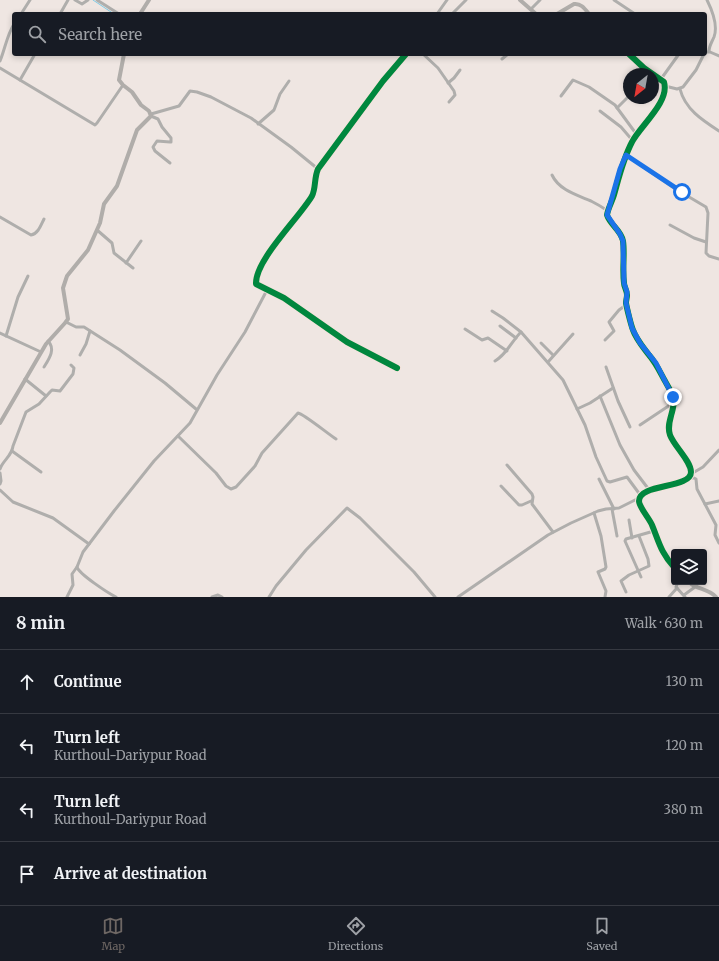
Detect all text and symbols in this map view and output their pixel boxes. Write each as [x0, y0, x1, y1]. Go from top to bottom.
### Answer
search box [12, 12, 707, 56]
icon: search [26, 23, 48, 45]
text: Search here [58, 25, 142, 44]
north arrow [623, 68, 659, 104]
route start [673, 183, 691, 201]
route end [664, 388, 682, 406]
map controls [671, 549, 707, 585]
button: layers [671, 549, 707, 585]
text: 8 min [16, 612, 65, 634]
text: Walk · 630 m [625, 615, 703, 632]
icon: ahead [16, 671, 38, 693]
text: Continue [54, 672, 122, 691]
text: 130 m [666, 673, 703, 690]
text: Turn left [54, 728, 120, 747]
icon: left [16, 735, 38, 757]
text: 120 m [665, 737, 703, 754]
text: Kurthoul-Dariypur Road [54, 747, 207, 764]
text: Turn left [54, 792, 120, 811]
icon: left [16, 799, 38, 821]
text: 380 m [664, 801, 703, 818]
text: Kurthoul-Dariypur Road [54, 811, 207, 828]
icon: arrive [16, 863, 38, 885]
text: Arrive at destination [54, 864, 207, 883]
tab: Map [102, 915, 125, 953]
tab: Directions [328, 915, 383, 953]
tab: Saved [586, 915, 617, 953]

